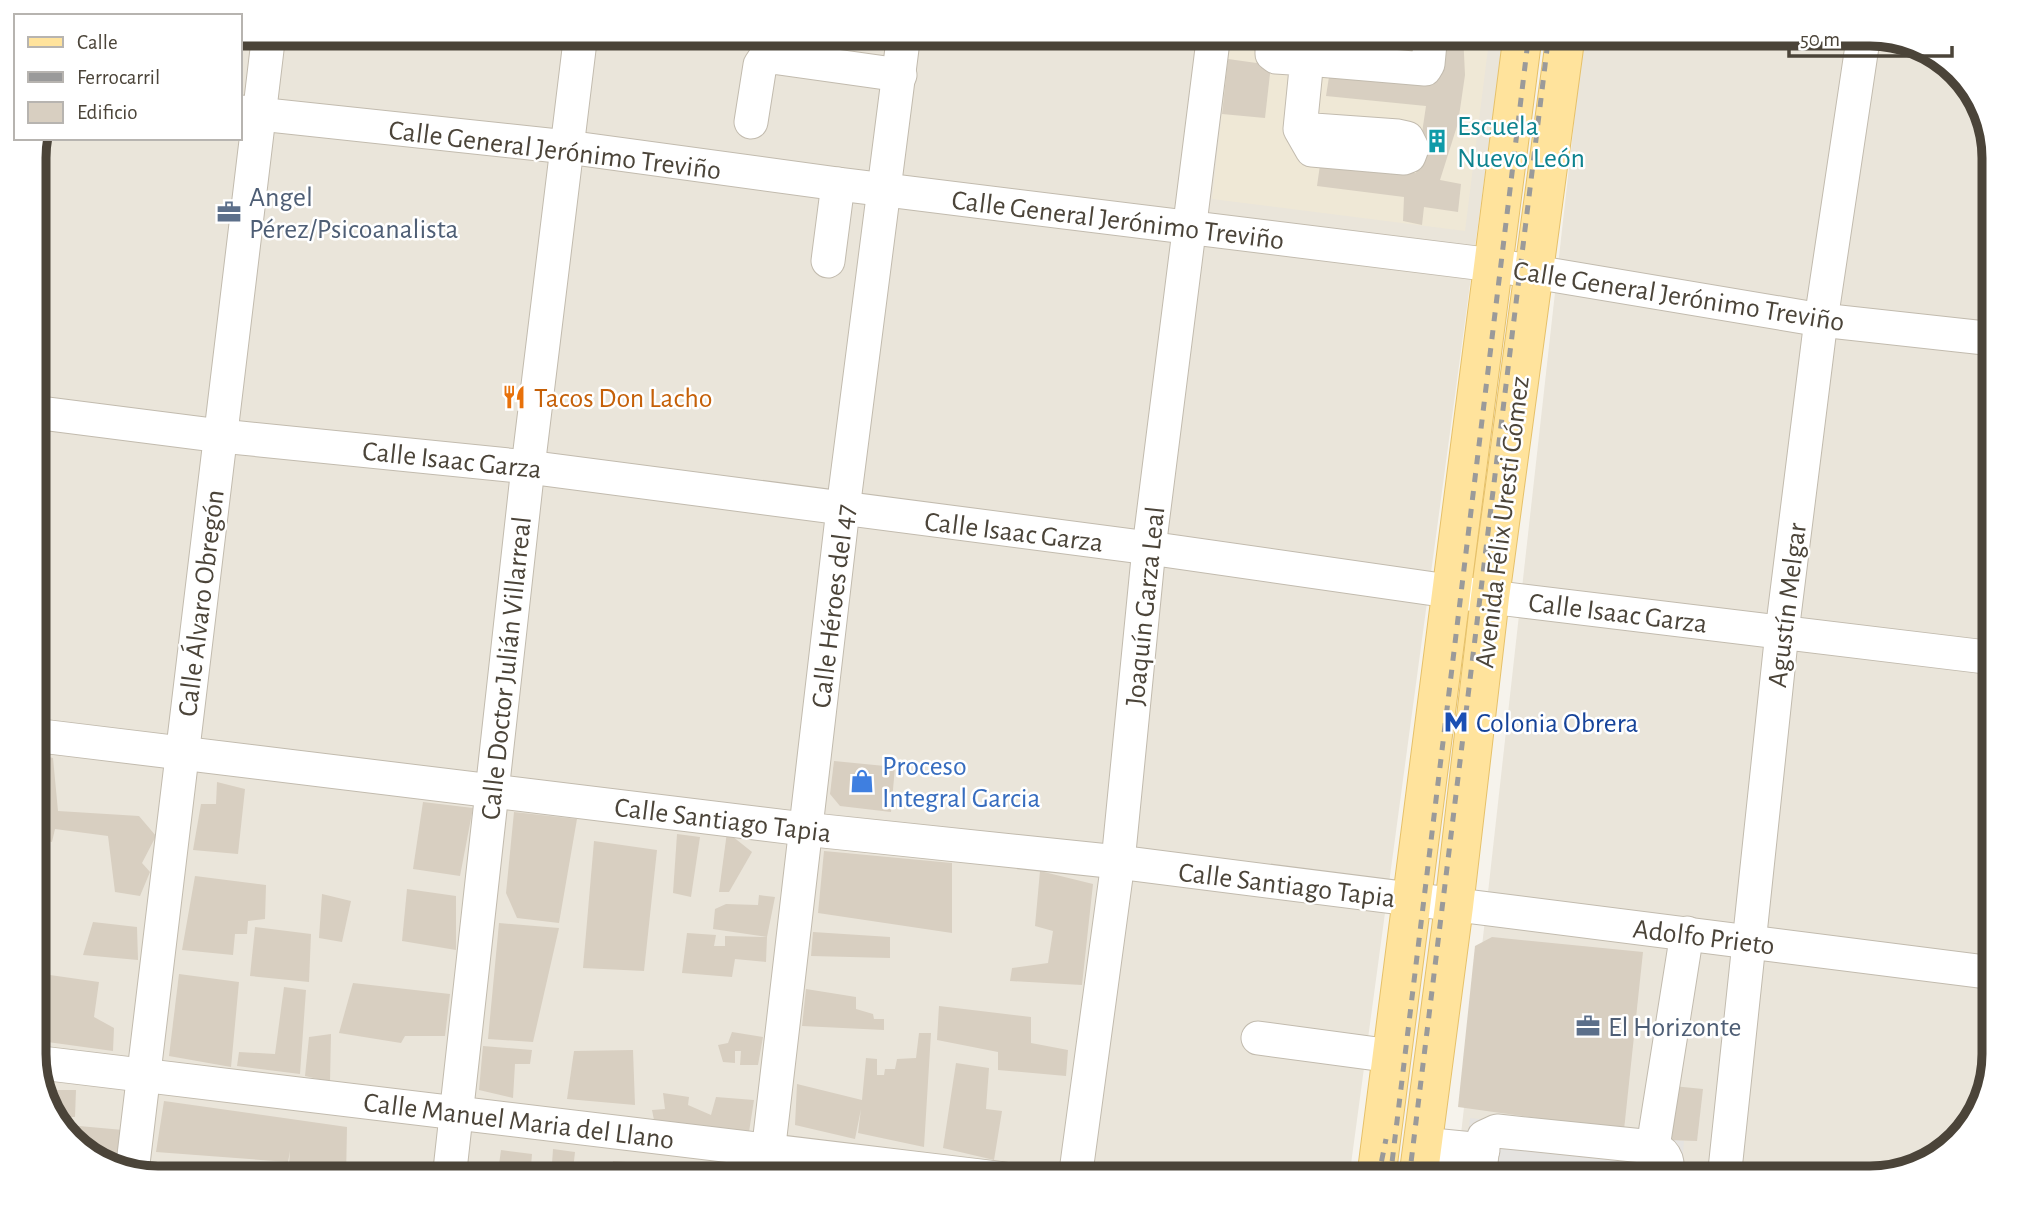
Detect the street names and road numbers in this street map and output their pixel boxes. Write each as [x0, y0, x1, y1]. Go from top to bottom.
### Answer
street label: Calle General Jerónimo Treviño [387, 117, 723, 185]
street label: Calle General Jerónimo Treviño [950, 187, 1286, 255]
street label: Calle General Jerónimo Treviño [1511, 257, 1846, 337]
street label: Avenida Félix Uresti Gómez [1471, 375, 1535, 670]
street label: Calle Isaac Garza [361, 438, 543, 484]
street label: Calle Álvaro Obregón [171, 488, 230, 718]
street label: Calle Héroes del 47 [808, 503, 860, 710]
street label: Joaquín Garza Leal [1122, 505, 1170, 707]
street label: Calle Isaac Garza [923, 508, 1105, 558]
street label: Calle Doctor Julián Villarreal [477, 515, 537, 821]
street label: Agustín Melgar [1764, 521, 1812, 689]
street label: Calle Isaac Garza [1527, 589, 1709, 639]
street label: Calle Santiago Tapia [613, 794, 833, 848]
street label: Calle Santiago Tapia [1177, 859, 1397, 913]
street label: Adolfo Prieto [1631, 915, 1776, 961]
street label: Calle Manuel Maria del Llano [362, 1089, 676, 1155]

